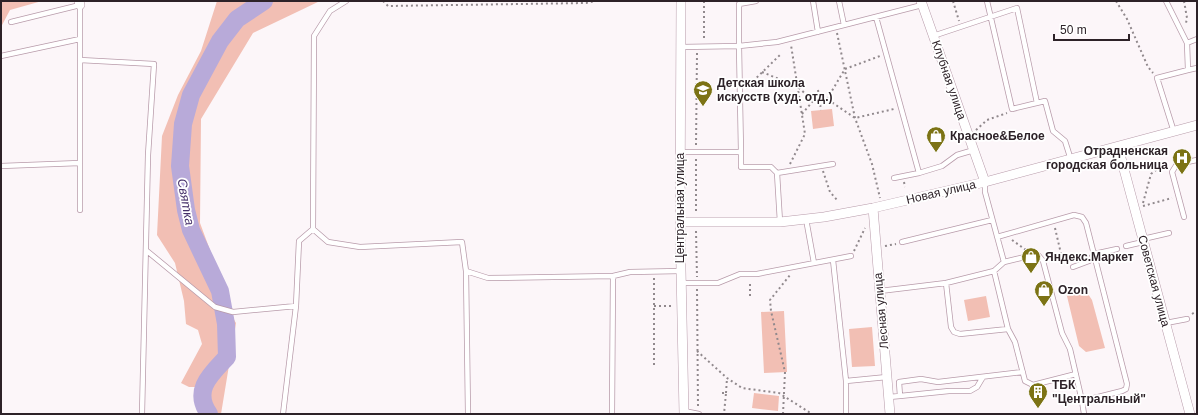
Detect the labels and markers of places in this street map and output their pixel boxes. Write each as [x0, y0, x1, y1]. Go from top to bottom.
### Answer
place label: Детская школа искусств (худ. отд.) [717, 76, 833, 104]
school or university icon: Детская школа искусств (худ. отд.) [692, 79, 714, 107]
shop icon: Красное&Белое [925, 125, 947, 153]
place label: Красное&Белое [950, 129, 1045, 143]
place label: Отрадненская городская больница [1046, 144, 1168, 172]
hospital icon: Отрадненская городская больница [1171, 147, 1193, 175]
shop icon: Яндекс.Маркет [1020, 246, 1042, 274]
place label: Яндекс.Маркет [1045, 250, 1134, 264]
shop icon: Ozon [1033, 279, 1055, 307]
place label: Ozon [1058, 283, 1088, 297]
place label: ТБК "Центральный" [1052, 378, 1146, 406]
building icon: ТБК "Центральный" [1027, 381, 1049, 409]

